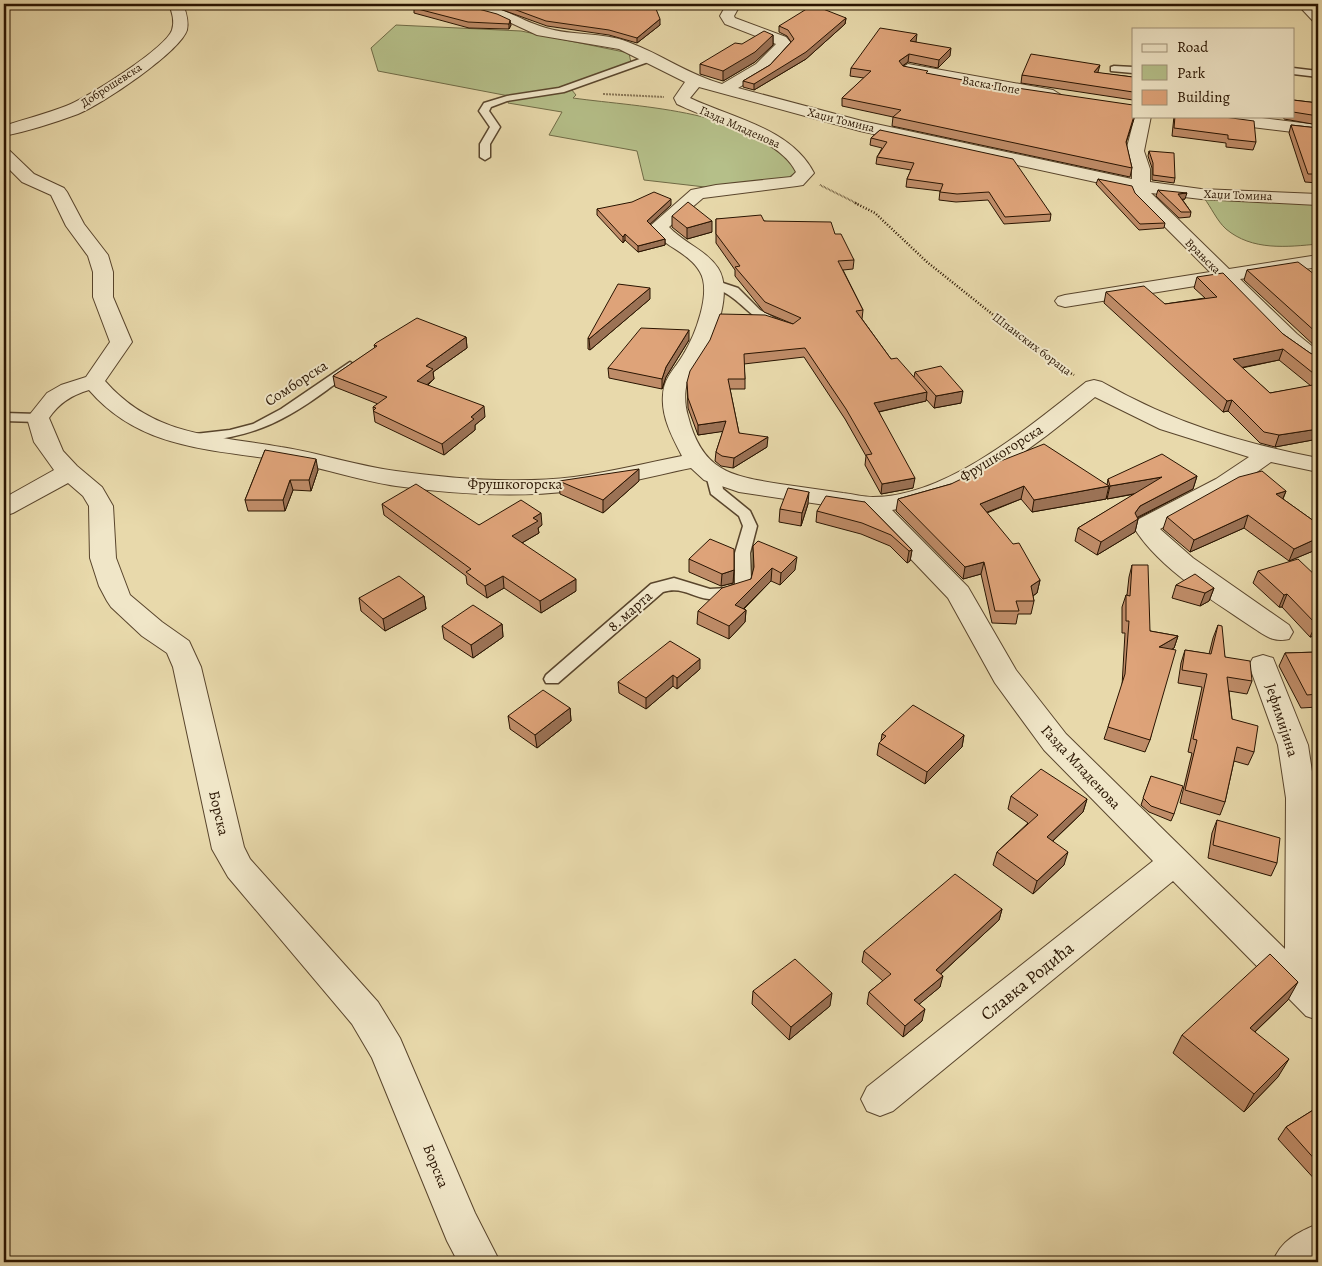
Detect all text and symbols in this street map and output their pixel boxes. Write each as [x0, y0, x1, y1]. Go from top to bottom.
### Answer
legend [1132, 28, 1294, 118]
text: Road [1177, 37, 1209, 57]
street label: Доброшевска [77, 59, 145, 111]
text: Park [1177, 63, 1206, 83]
street label: Васка Попе [961, 72, 1021, 98]
text: Building [1177, 87, 1230, 107]
street label: Газда Младенова [697, 102, 783, 152]
street label: Хаџи Томина [806, 104, 877, 136]
street label: Хаџи Томина [1203, 186, 1273, 204]
street label: Врањска [1182, 235, 1225, 278]
street label: Шпанских бораца [989, 309, 1075, 379]
street label: Сомборска [261, 355, 331, 411]
street label: Фрушкогорска [955, 419, 1047, 487]
street label: Фрушкогорска [468, 474, 563, 494]
street label: 8. марта [603, 586, 657, 636]
street label: Јефимијина [1261, 681, 1303, 759]
street label: Газда Младенова [1037, 720, 1125, 814]
street label: Борска [204, 789, 234, 837]
street label: Славка Родића [975, 936, 1079, 1026]
street label: Борска [418, 1141, 454, 1191]

